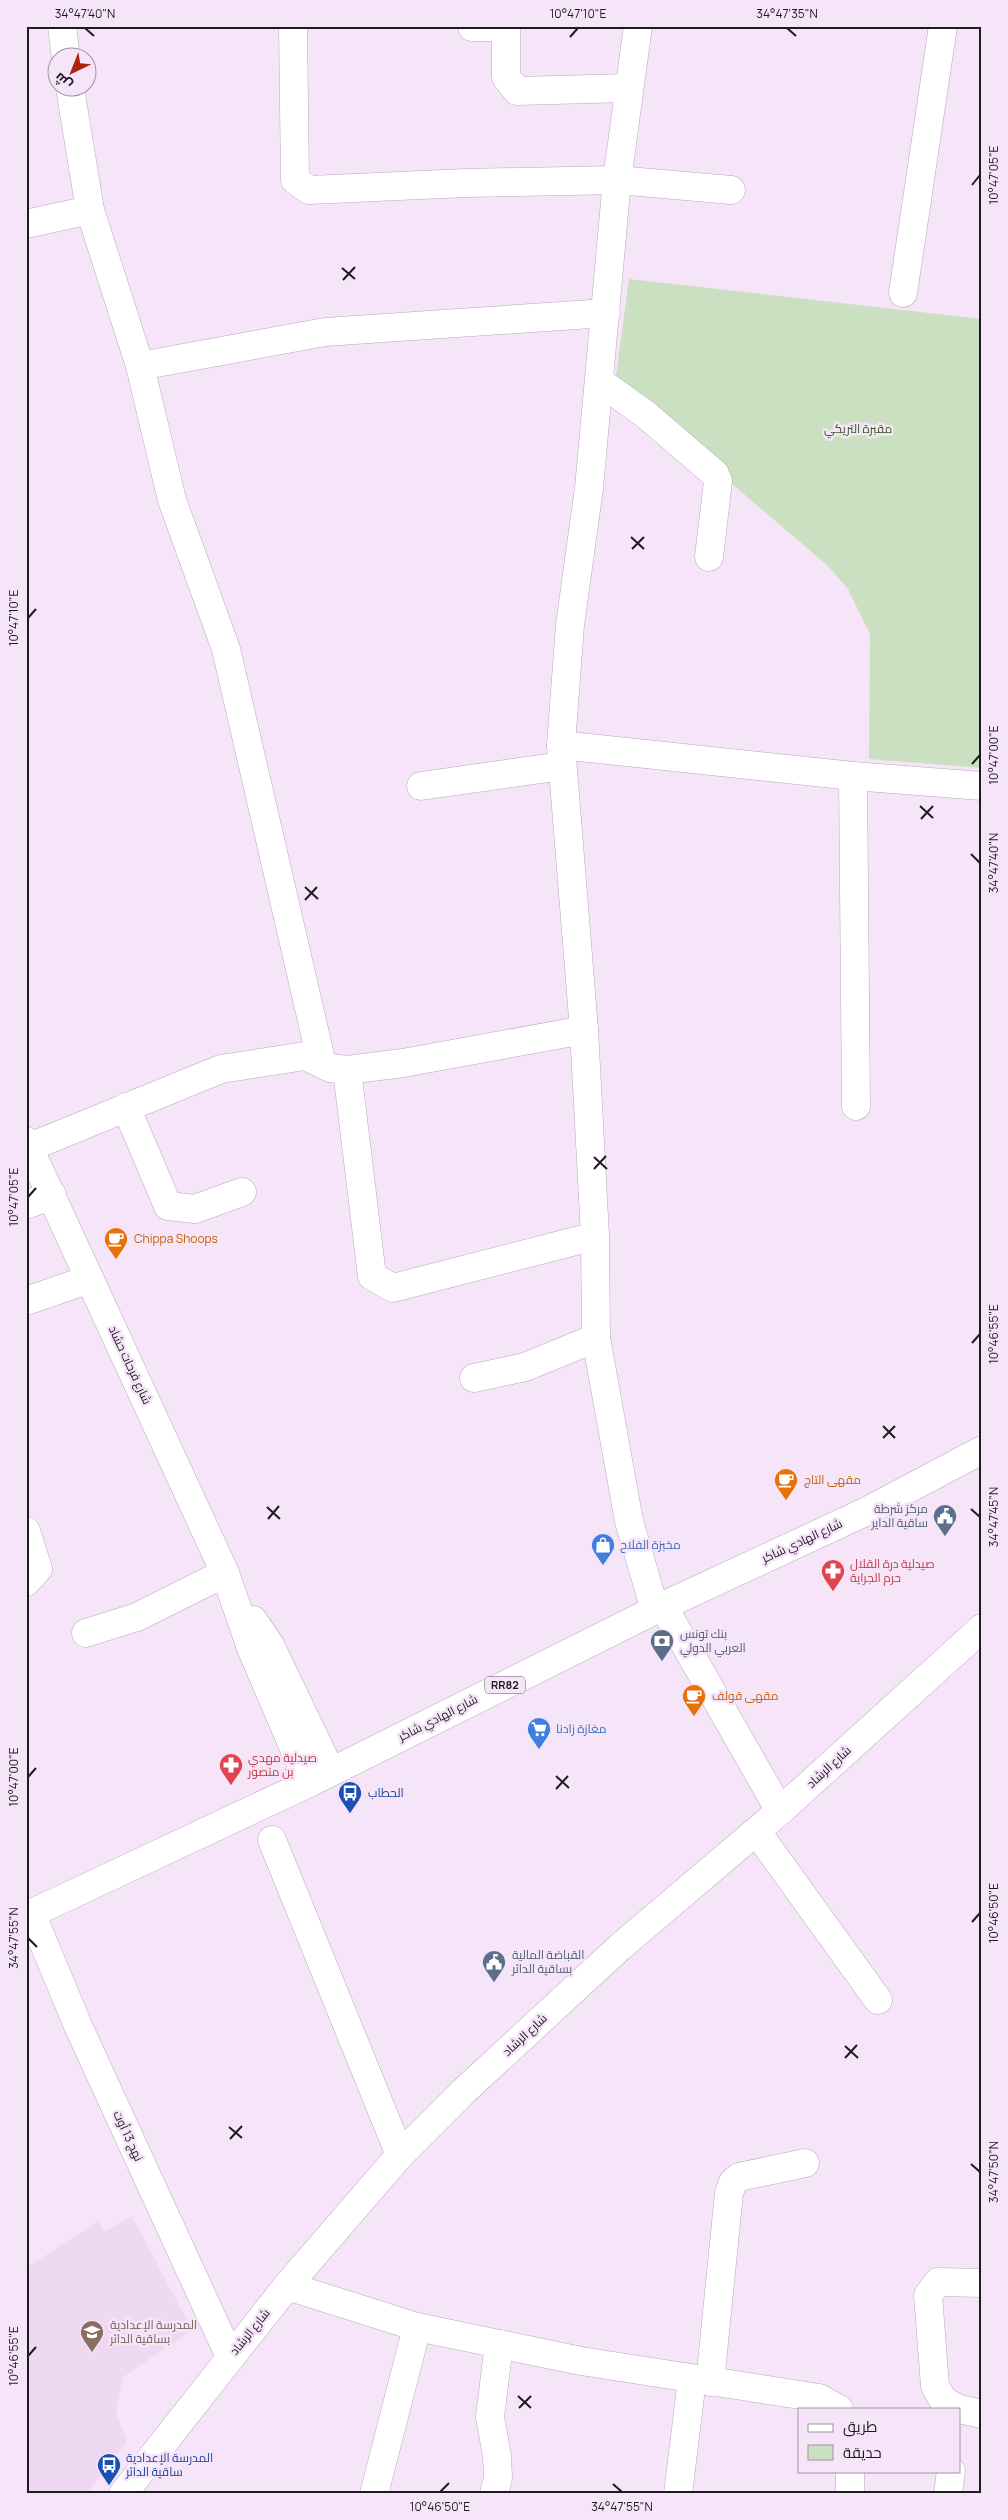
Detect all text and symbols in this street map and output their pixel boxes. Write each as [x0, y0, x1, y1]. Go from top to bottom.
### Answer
text: 34°47'40"N [55, 5, 115, 22]
text: 10°47'10"E [550, 5, 606, 22]
text: 34°47'35"N [756, 5, 818, 22]
north arrow [48, 48, 98, 98]
text: ش [50, 69, 76, 95]
text: 10°47'05"E [985, 145, 1002, 204]
park label: مقبرة التريكي [824, 420, 892, 439]
text: 10°47'10"E [5, 590, 22, 646]
text: 10°47'00"E [985, 725, 1002, 785]
text: 34°47'40"N [985, 833, 1002, 893]
text: 10°47'05"E [5, 1167, 22, 1226]
cafe icon: Chippa Shoops [103, 1226, 129, 1260]
place label: Chippa Shoops [134, 1230, 218, 1247]
text: 10°46'55"E [985, 1304, 1002, 1364]
street label: شارع فرحات حشاد [105, 1323, 156, 1407]
cafe icon: مقهى التاج [773, 1467, 799, 1501]
place label: مقهى التاج [804, 1471, 861, 1488]
text: 34°47'45"N [985, 1487, 1002, 1547]
place label: مركز شرطة ساقية الداير [870, 1500, 928, 1531]
public building icon: مركز شرطة ساقية الداير [932, 1503, 958, 1537]
street label: شارع الهادي شاكر [758, 1514, 846, 1569]
shop icon: مخبزة الفلاح [590, 1532, 616, 1566]
place label: مخبزة الفلاح [620, 1536, 681, 1553]
place label: صيدلية درة القلال حرم الجراية [850, 1555, 935, 1586]
pharmacy icon: صيدلية درة القلال حرم الجراية [820, 1558, 846, 1592]
place label: بنك تونس العربي الدولي [680, 1625, 746, 1658]
bank icon: بنك تونس العربي الدولي [649, 1628, 675, 1662]
road number: RR82 [485, 1676, 525, 1694]
cafe icon: مقهى قولف [681, 1683, 707, 1717]
place label: مقهى قولف [712, 1687, 778, 1704]
street label: شارع الهادي شاكر [394, 1690, 481, 1747]
supermarket icon: مغازة زادنا [526, 1716, 552, 1750]
place label: مغازة زادنا [556, 1720, 606, 1737]
street label: شارع الرشاد [803, 1742, 855, 1792]
text: 10°47'00"E [5, 1747, 22, 1807]
place label: صيدلية مهدي بن منصور [247, 1749, 317, 1780]
pharmacy icon: صيدلية مهدي بن منصور [218, 1752, 244, 1786]
bus stop icon: الحطاب [337, 1780, 363, 1814]
place label: الحطاب [368, 1784, 404, 1801]
text: 10°46'50"E [985, 1883, 1002, 1943]
text: 34°47'55"N [5, 1907, 22, 1969]
place label: القباضة المالية بساقية الدائر [511, 1946, 584, 1977]
public building icon: القباضة المالية بساقية الدائر [481, 1949, 507, 1983]
street label: شارع الرشاد [499, 2010, 551, 2060]
street label: نهج 13 أوت [109, 2108, 148, 2164]
text: 34°47'50"N [985, 2141, 1002, 2203]
street label: شارع الرشاد [226, 2305, 274, 2358]
place label: المدرسة الإعدادية بساقية الدائر [109, 2316, 197, 2347]
school or university icon: المدرسة الإعدادية بساقية الدائر [79, 2319, 105, 2353]
text: 10°46'55"E [5, 2326, 22, 2386]
legend [798, 2408, 960, 2472]
text: طريق [843, 2416, 877, 2437]
text: حديقة [843, 2442, 882, 2463]
place label: المدرسة الإعدادية ساقية الدائر [125, 2449, 213, 2480]
bus stop icon: المدرسة الإعدادية ساقية الدائر [96, 2452, 122, 2486]
text: 10°46'50"E [410, 2498, 470, 2515]
text: 34°47'55"N [591, 2498, 653, 2515]

